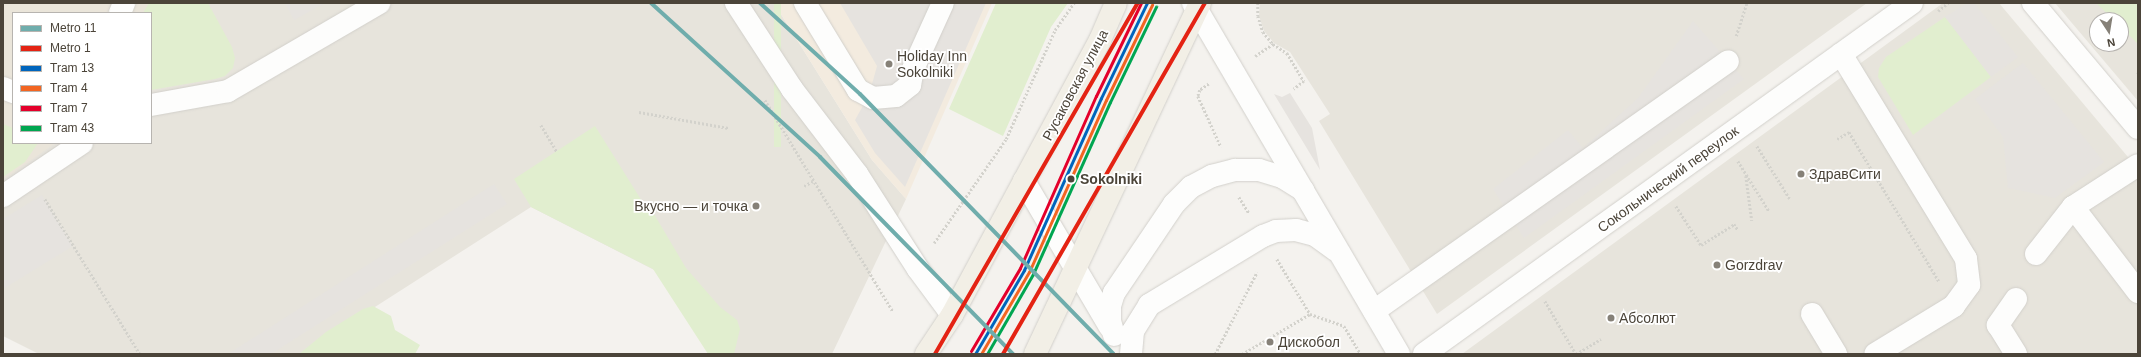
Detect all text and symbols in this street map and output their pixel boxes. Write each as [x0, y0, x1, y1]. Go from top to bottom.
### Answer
legend [12, 12, 152, 144]
north arrow [2089, 12, 2129, 52]
text: Metro 11 [50, 21, 96, 35]
street label: Русаковская улица [1039, 27, 1111, 143]
text: N [2106, 36, 2116, 49]
text: Metro 1 [50, 41, 91, 55]
place label: Holiday Inn Sokolniki [897, 48, 967, 80]
marker: Holiday Inn Sokolniki [884, 59, 894, 69]
text: Tram 13 [50, 61, 94, 75]
text: Tram 4 [50, 81, 88, 95]
text: Tram 7 [50, 101, 88, 115]
text: Tram 43 [50, 121, 94, 135]
street label: Сокольнический переулок [1594, 122, 1742, 236]
place label: ЗдравСити [1809, 166, 1881, 182]
marker: ЗдравСити [1796, 169, 1806, 179]
place label: Sokolniki [1080, 171, 1142, 187]
marker: Sokolniki [1065, 173, 1077, 185]
place label: Вкусно — и точка [634, 198, 748, 214]
marker: Вкусно — и точка [751, 201, 761, 211]
place label: Gorzdrav [1725, 257, 1783, 273]
marker: Gorzdrav [1712, 260, 1722, 270]
place label: Абсолют [1619, 310, 1676, 326]
marker: Абсолют [1606, 313, 1616, 323]
place label: Дискобол [1278, 334, 1340, 350]
marker: Дискобол [1265, 337, 1275, 347]

